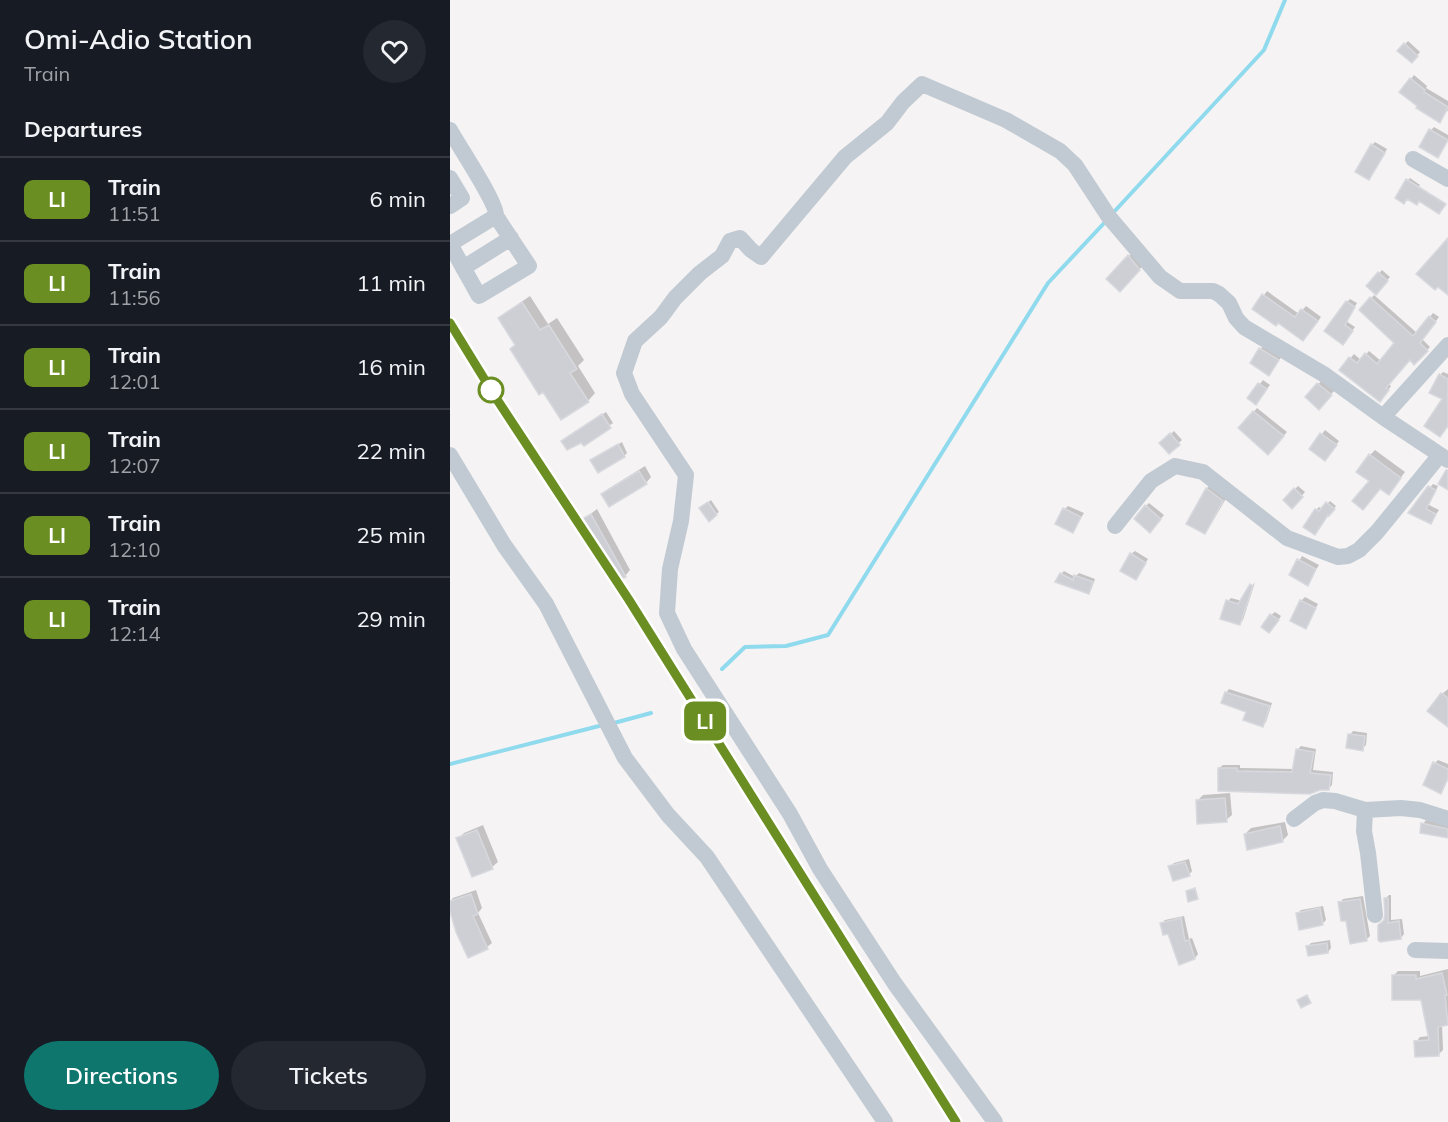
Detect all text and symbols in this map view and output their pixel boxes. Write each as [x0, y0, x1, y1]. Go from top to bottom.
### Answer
button: heart [363, 20, 426, 83]
text: Omi-Adio Station [24, 21, 253, 56]
text: Train [24, 61, 70, 86]
text: Departures [24, 115, 142, 143]
text: Train [108, 173, 161, 201]
text: 6 min [370, 185, 426, 213]
text: LI [48, 186, 66, 212]
text: 11:51 [108, 201, 161, 226]
text: Train [108, 257, 161, 285]
text: 11 min [356, 269, 426, 297]
text: LI [48, 270, 66, 296]
text: 11:56 [108, 285, 161, 310]
text: Train [108, 341, 161, 369]
text: 16 min [356, 353, 426, 381]
text: LI [48, 354, 66, 380]
text: 12:01 [108, 369, 161, 394]
unlabelled marker [478, 377, 504, 403]
text: Train [108, 425, 161, 453]
text: 22 min [356, 437, 426, 465]
text: LI [48, 438, 66, 464]
text: 12:07 [108, 453, 161, 478]
text: Train [108, 509, 161, 537]
text: 25 min [356, 521, 426, 549]
text: LI [48, 522, 66, 548]
text: 12:10 [108, 537, 161, 562]
text: Train [108, 593, 161, 621]
text: 29 min [356, 605, 426, 633]
text: LI [48, 606, 66, 632]
text: 12:14 [108, 621, 161, 646]
line badge: LI [678, 702, 732, 740]
text: LI [696, 708, 714, 734]
button: Directions [24, 1041, 219, 1110]
button: Tickets [231, 1041, 426, 1110]

